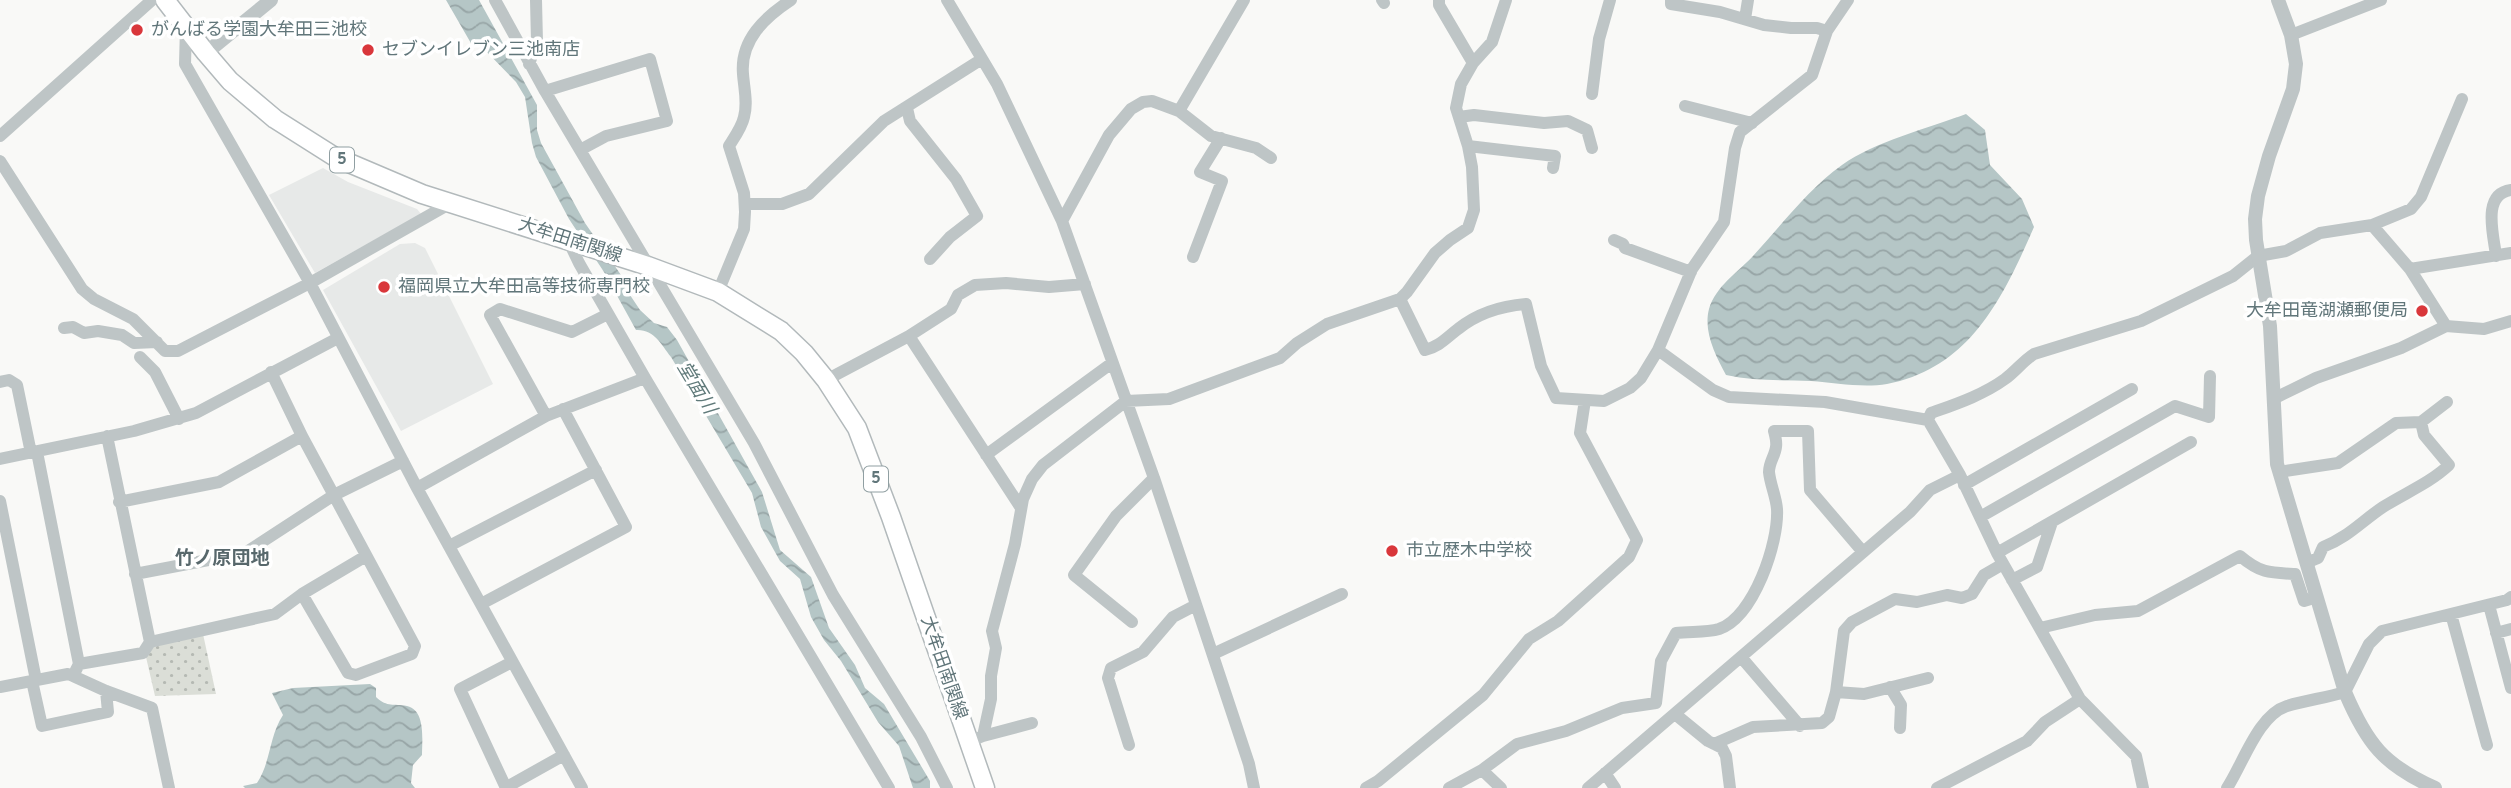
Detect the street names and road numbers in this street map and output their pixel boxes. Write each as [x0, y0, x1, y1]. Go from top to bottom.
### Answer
road number: 5 [330, 148, 354, 172]
street label: 大牟田南関線 [515, 213, 625, 269]
road number: 5 [864, 466, 888, 492]
street label: 大牟田南関線 [915, 613, 971, 723]

